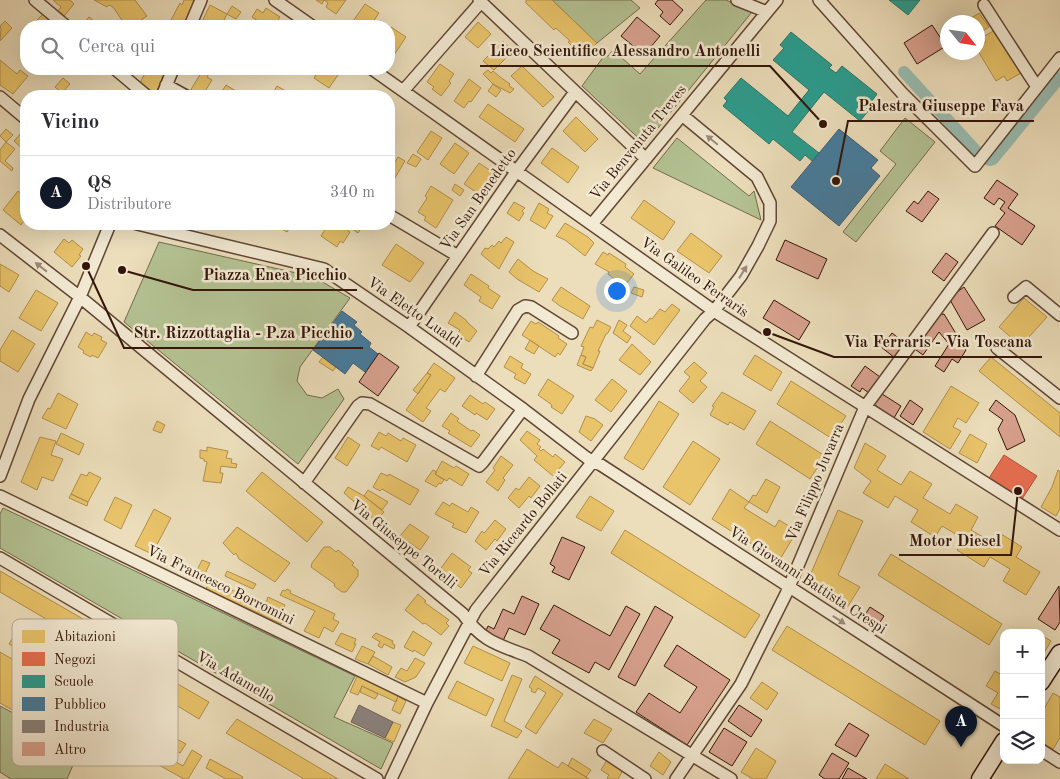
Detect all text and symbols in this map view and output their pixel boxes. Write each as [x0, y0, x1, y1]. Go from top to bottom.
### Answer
north arrow [940, 15, 985, 60]
search box [20, 20, 395, 75]
icon: search [38, 34, 66, 62]
callout: Liceo Scientifico Alessandro Antonelli [480, 35, 770, 66]
text: Cerca qui [78, 38, 155, 57]
text: Liceo Scientifico Alessandro Antonelli [490, 44, 761, 60]
street label: Via Benvenuta Treves [588, 83, 690, 203]
callout: Palestra Giuseppe Fava [848, 90, 1034, 121]
text: Palestra Giuseppe Fava [858, 99, 1024, 115]
text: Vicino [40, 112, 99, 133]
one-way arrow [706, 135, 719, 146]
street label: Via San Benedetto [438, 146, 520, 254]
text: Q8 [87, 174, 112, 193]
text: A [50, 185, 62, 201]
text: 340 m [330, 185, 375, 201]
text: Distributore [87, 197, 171, 213]
street label: Via Galileo Ferraris [637, 235, 751, 321]
callout: Piazza Enea Picchio [193, 259, 357, 290]
one-way arrow [35, 262, 48, 273]
one-way arrow [739, 265, 748, 278]
text: Piazza Enea Picchio [203, 268, 347, 284]
street label: Via Eletto Lualdi [364, 275, 464, 351]
your location [604, 278, 630, 304]
callout: Str. Rizzottaglia - P.za Picchio [124, 317, 363, 348]
text: Str. Rizzottaglia - P.za Picchio [133, 326, 353, 342]
callout: Via Ferraris - Via Toscana [834, 326, 1042, 357]
text: Via Ferraris - Via Toscana [844, 335, 1032, 351]
street label: Via Filippo Juvarra [784, 421, 848, 544]
street label: Via Riccardo Bollati [477, 470, 571, 580]
street label: Via Giuseppe Torelli [347, 498, 459, 592]
street label: Via Giovanni Battista Crespi [725, 524, 889, 638]
callout: Motor Diesel [899, 524, 1011, 555]
text: Motor Diesel [909, 534, 1001, 550]
street label: Via Francesco Borromini [144, 544, 296, 628]
one-way arrow [833, 615, 846, 624]
legend [12, 619, 178, 766]
map controls [1000, 629, 1045, 764]
button: + [1000, 629, 1045, 674]
text: Abitazioni [54, 630, 116, 644]
street label: Via Adamello [193, 650, 277, 706]
text: Negozi [54, 653, 96, 667]
button: − [1000, 674, 1045, 719]
text: Scuole [54, 675, 93, 689]
text: Pubblico [54, 698, 106, 712]
pin: A [945, 706, 977, 747]
button: layers [1000, 719, 1045, 764]
text: Industria [54, 720, 109, 734]
text: Altro [54, 743, 86, 757]

